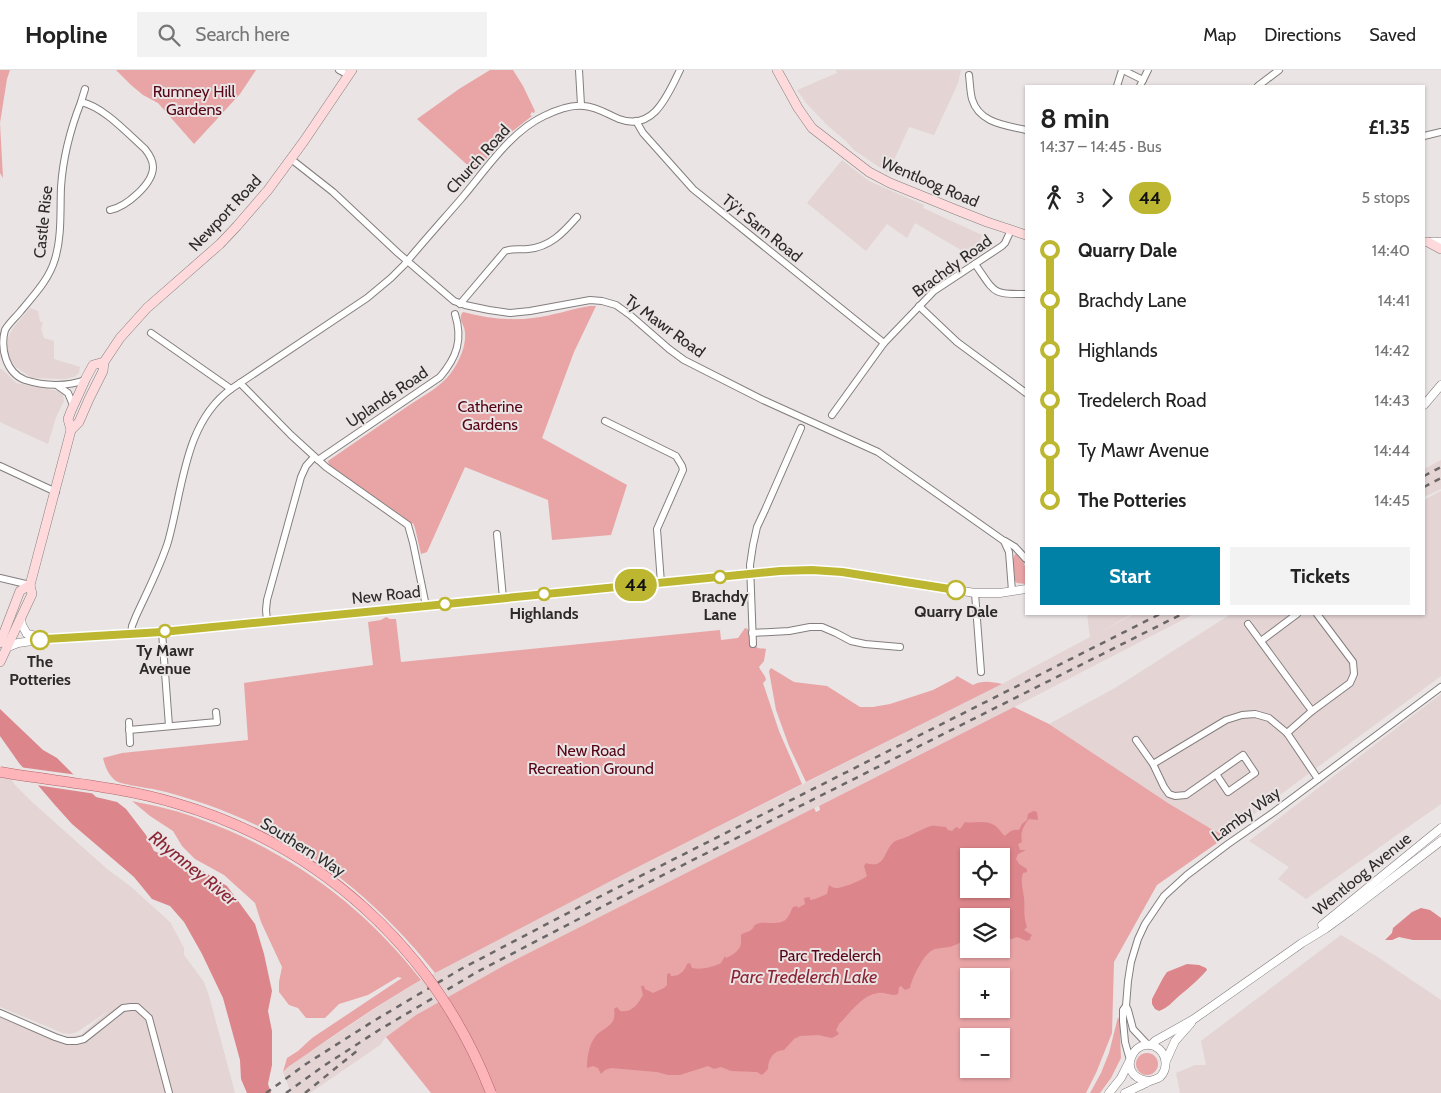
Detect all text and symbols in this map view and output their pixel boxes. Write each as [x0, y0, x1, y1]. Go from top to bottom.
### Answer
search box [137, 12, 487, 57]
text: Hopline [25, 20, 107, 49]
icon: search [155, 21, 183, 49]
text: Search here [195, 23, 290, 46]
text: Map [1203, 24, 1236, 46]
text: Directions [1264, 24, 1341, 46]
text: Saved [1369, 24, 1416, 46]
park label: Rumney Hill Gardens [153, 82, 236, 119]
text: 8 min [1040, 101, 1110, 135]
text: £1.35 [1368, 116, 1410, 139]
street label: Church Road [442, 121, 514, 197]
text: 14:37 – 14:45 · Bus [1040, 137, 1162, 156]
street label: Wentloog Road [878, 153, 982, 211]
street label: Newport Road [185, 171, 265, 255]
icon: walk [1040, 184, 1068, 212]
icon: forward [1093, 184, 1121, 212]
street label: Castle Rise [30, 185, 56, 259]
text: 44 [1139, 187, 1161, 209]
text: 3 [1076, 188, 1085, 207]
text: 5 stops [1361, 188, 1410, 207]
street label: Tŷ'r Sarn Road [718, 190, 806, 266]
street label: Brachdy Road [909, 231, 995, 301]
text: Quarry Dale [1078, 239, 1177, 262]
text: 14:40 [1372, 241, 1410, 260]
text: Brachdy Lane [1078, 289, 1187, 312]
street label: Ty Mawr Road [621, 291, 709, 361]
text: 14:41 [1378, 291, 1410, 310]
text: Highlands [1078, 339, 1158, 362]
text: 14:42 [1375, 341, 1410, 360]
street label: Uplands Road [343, 363, 431, 431]
text: Tredelerch Road [1078, 389, 1207, 412]
text: 14:43 [1374, 391, 1410, 410]
park label: Catherine Gardens [457, 397, 523, 434]
text: Ty Mawr Avenue [1078, 439, 1209, 462]
text: 14:44 [1374, 441, 1410, 460]
text: The Potteries [1078, 489, 1186, 512]
text: 14:45 [1374, 491, 1410, 510]
button: Start [1040, 547, 1220, 605]
button: Tickets [1230, 547, 1410, 605]
line badge: 44 [614, 569, 658, 601]
marker: Brachdy Lane [713, 570, 727, 584]
text: 44 [625, 574, 647, 596]
marker: Quarry Dale [946, 580, 966, 600]
street label: New Road [351, 582, 421, 608]
marker: Highlands [537, 587, 551, 601]
place label: Brachdy Lane [692, 587, 749, 624]
unlabelled marker [438, 597, 452, 611]
place label: Quarry Dale [914, 602, 998, 621]
place label: Highlands [509, 604, 579, 623]
marker: Ty Mawr Avenue [158, 624, 172, 638]
marker: The Potteries [30, 630, 50, 650]
place label: Ty Mawr Avenue [136, 641, 195, 678]
place label: The Potteries [9, 652, 71, 689]
park label: New Road Recreation Ground [528, 741, 654, 778]
street label: Lamby Way [1208, 783, 1284, 845]
street label: Southern Way [257, 813, 349, 881]
water label: Rhymney River [145, 826, 242, 911]
street label: Wentloog Avenue [1309, 829, 1415, 919]
map controls [960, 848, 1010, 1078]
button: locate [960, 848, 1010, 898]
button: layers [960, 908, 1010, 958]
park label: Parc Tredelerch [779, 946, 881, 965]
water label: Parc Tredelerch Lake [731, 966, 877, 988]
button: + [960, 968, 1010, 1018]
button: − [960, 1028, 1010, 1078]

